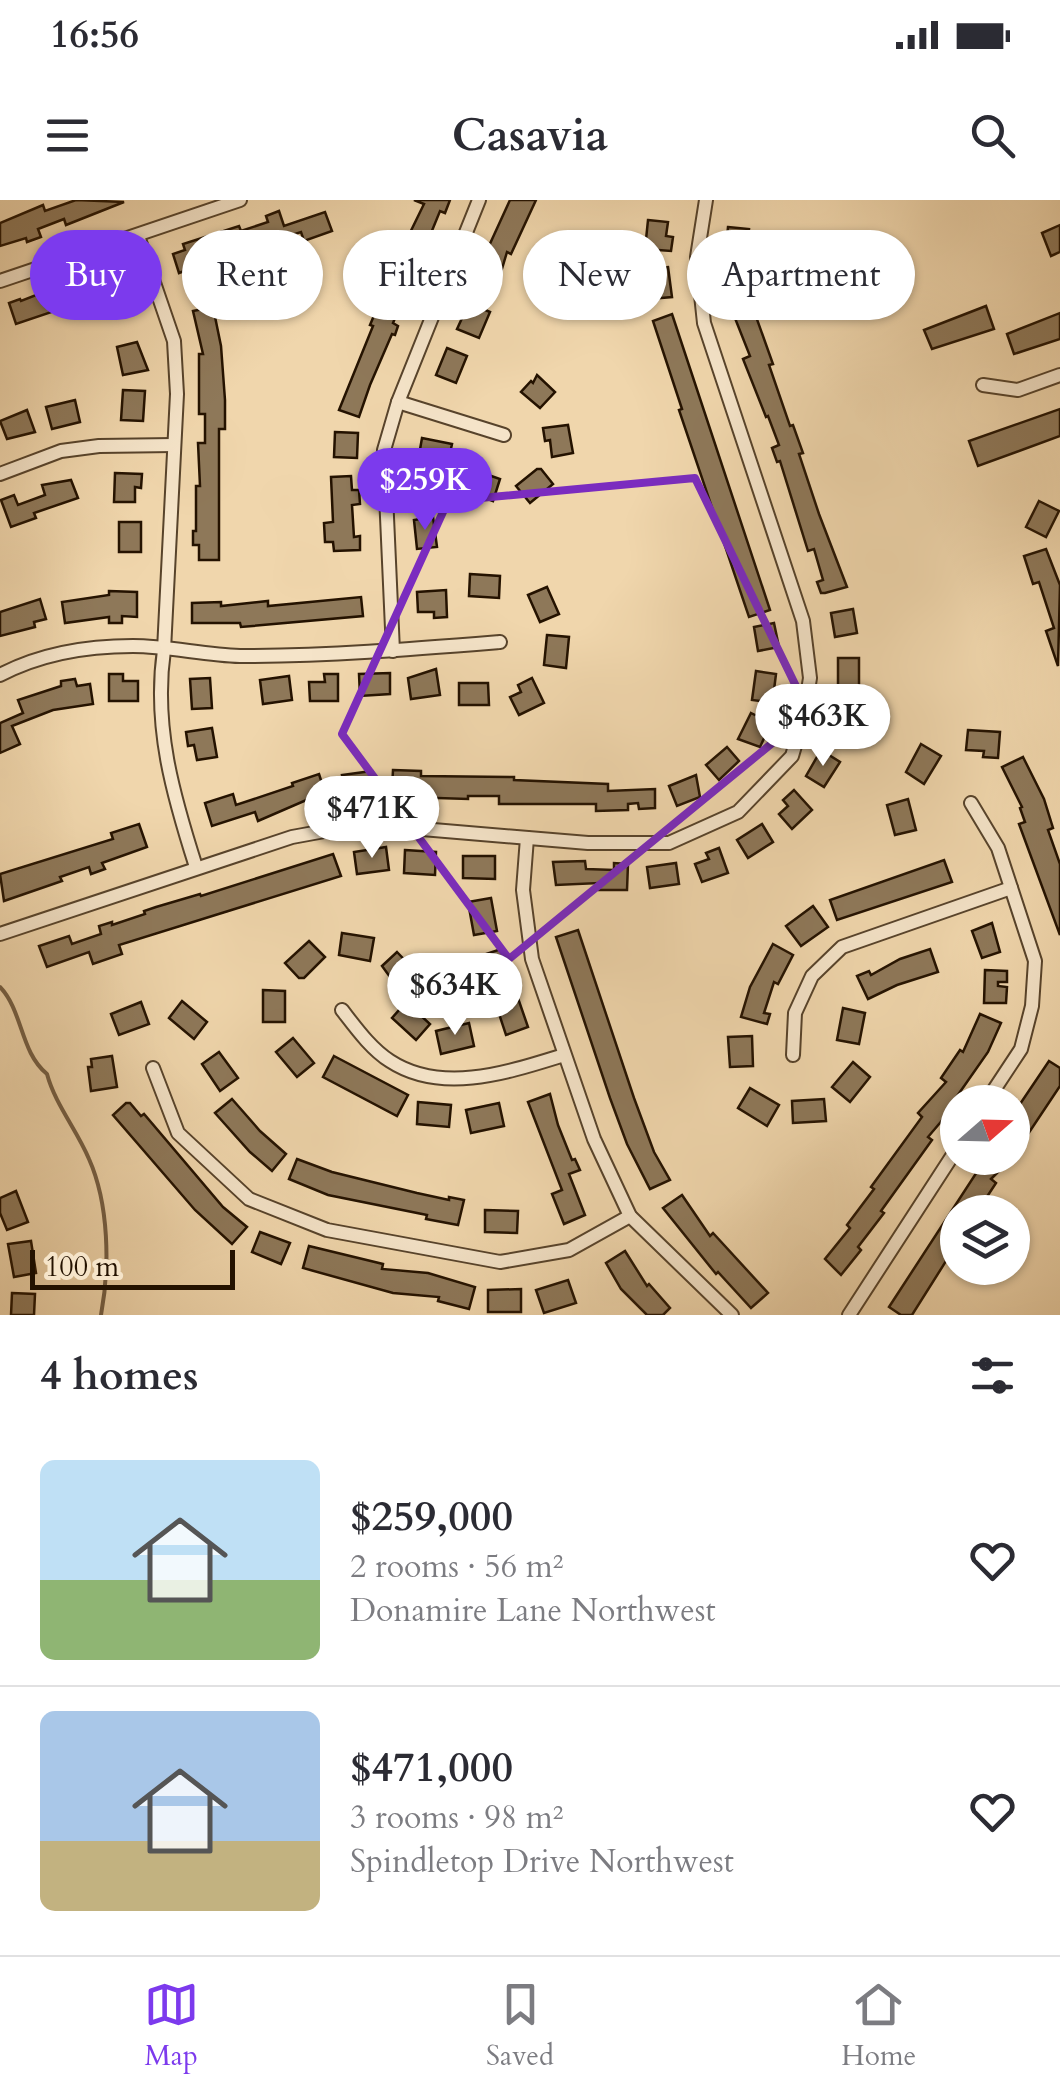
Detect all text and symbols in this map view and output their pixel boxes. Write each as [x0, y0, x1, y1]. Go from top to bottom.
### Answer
text: 16:56 [50, 9, 139, 61]
text: Casavia [452, 105, 608, 166]
icon: menu [40, 108, 95, 163]
icon: search [965, 108, 1020, 163]
chip: Buy [30, 230, 162, 320]
chip: Rent [182, 230, 323, 320]
chip: Filters [343, 230, 503, 320]
chip: New [523, 230, 667, 320]
chip: Apartment [687, 230, 915, 320]
pin: $259K [355, 448, 495, 533]
text: $259K [379, 458, 471, 502]
pin: $463K [753, 684, 893, 769]
text: $463K [777, 694, 869, 738]
pin: $471K [302, 776, 442, 861]
text: $471K [326, 786, 418, 830]
pin: $634K [385, 953, 525, 1038]
text: $634K [409, 963, 501, 1007]
north arrow [940, 1085, 1030, 1175]
map controls [940, 1085, 1030, 1285]
button: layers [940, 1195, 1030, 1285]
scale bar [30, 1245, 235, 1290]
text: 100 m [45, 1248, 119, 1286]
text: 4 homes [40, 1347, 198, 1404]
icon: filters [965, 1348, 1020, 1403]
text: $259,000 [350, 1488, 513, 1545]
icon: home [120, 1500, 240, 1620]
icon: heart [965, 1533, 1020, 1588]
text: 2 rooms · 56 m² [350, 1545, 563, 1589]
text: Donamire Lane Northwest [350, 1589, 716, 1633]
text: $471,000 [350, 1739, 513, 1796]
icon: home [120, 1751, 240, 1871]
icon: heart [965, 1784, 1020, 1839]
text: 3 rooms · 98 m² [350, 1796, 563, 1840]
text: Spindletop Drive Northwest [350, 1840, 734, 1884]
tab: Map [144, 1977, 199, 2075]
tab: Saved [486, 1977, 554, 2075]
tab: Home [841, 1977, 916, 2075]

